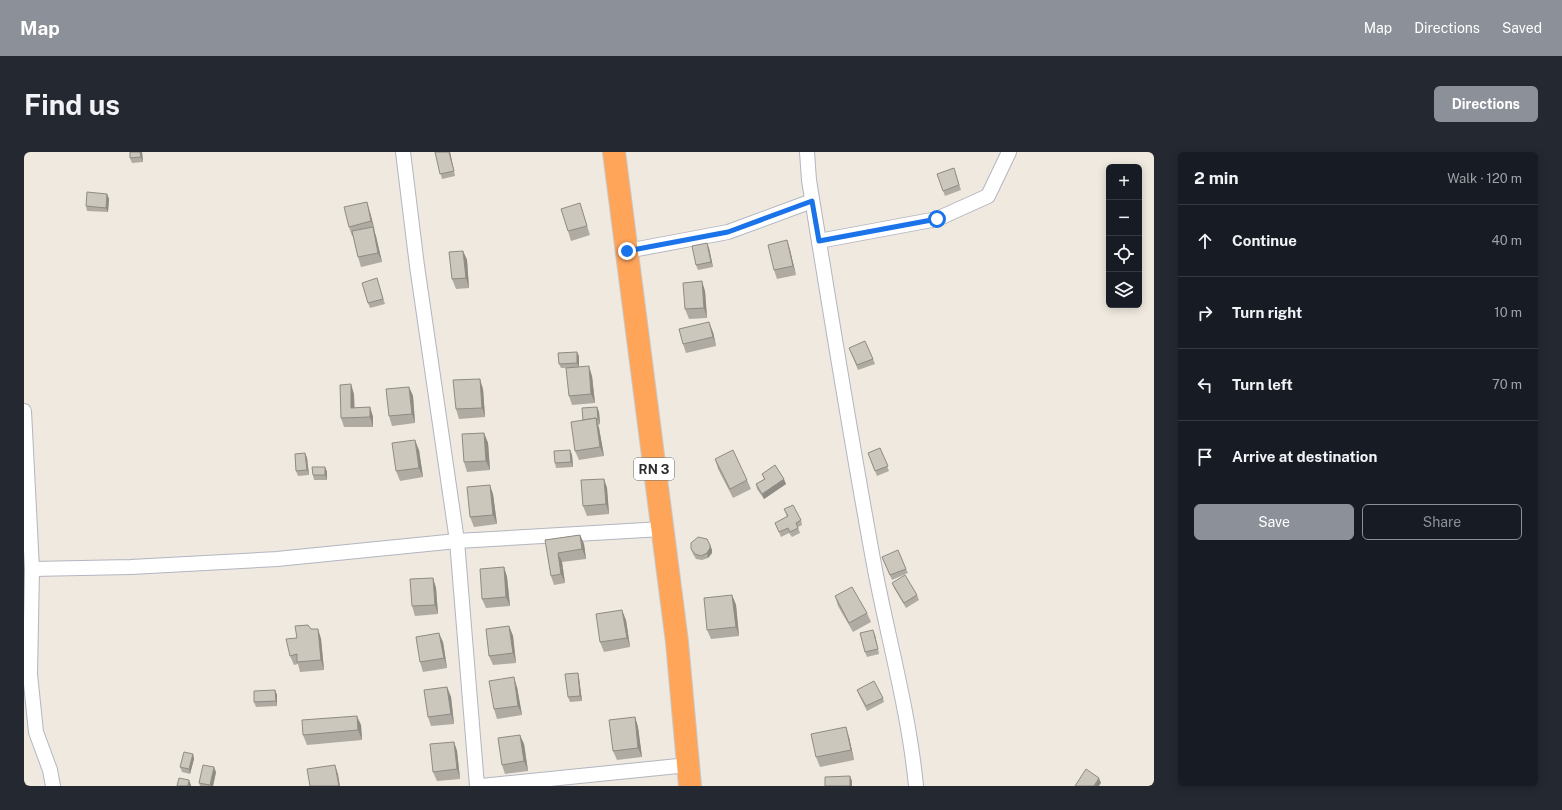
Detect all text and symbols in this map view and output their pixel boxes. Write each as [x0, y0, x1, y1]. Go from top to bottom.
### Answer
text: Map [20, 17, 60, 39]
text: Map [1364, 20, 1392, 36]
text: Directions [1414, 20, 1480, 36]
text: Saved [1502, 20, 1542, 36]
button: Directions [1434, 86, 1538, 122]
text: Find us [24, 88, 120, 121]
map controls [1106, 164, 1142, 308]
button: + [1106, 164, 1142, 200]
text: 2 min [1194, 168, 1239, 188]
text: Walk · 120 m [1447, 171, 1522, 186]
button: − [1106, 200, 1142, 236]
route start [928, 210, 946, 228]
icon: ahead [1194, 230, 1216, 252]
text: Continue [1232, 232, 1297, 249]
text: 40 m [1491, 233, 1522, 248]
button: locate [1106, 236, 1142, 272]
route end [618, 242, 636, 260]
button: layers [1106, 272, 1142, 308]
icon: right [1194, 302, 1216, 324]
text: Turn right [1232, 304, 1302, 321]
text: 10 m [1494, 305, 1522, 320]
icon: left [1194, 374, 1216, 396]
text: Turn left [1232, 376, 1293, 393]
text: 70 m [1492, 377, 1522, 392]
icon: arrive [1194, 446, 1216, 468]
text: Arrive at destination [1232, 448, 1377, 465]
road number: RN 3 [634, 458, 674, 480]
button: Save [1194, 504, 1354, 540]
button: Share [1362, 504, 1522, 540]

